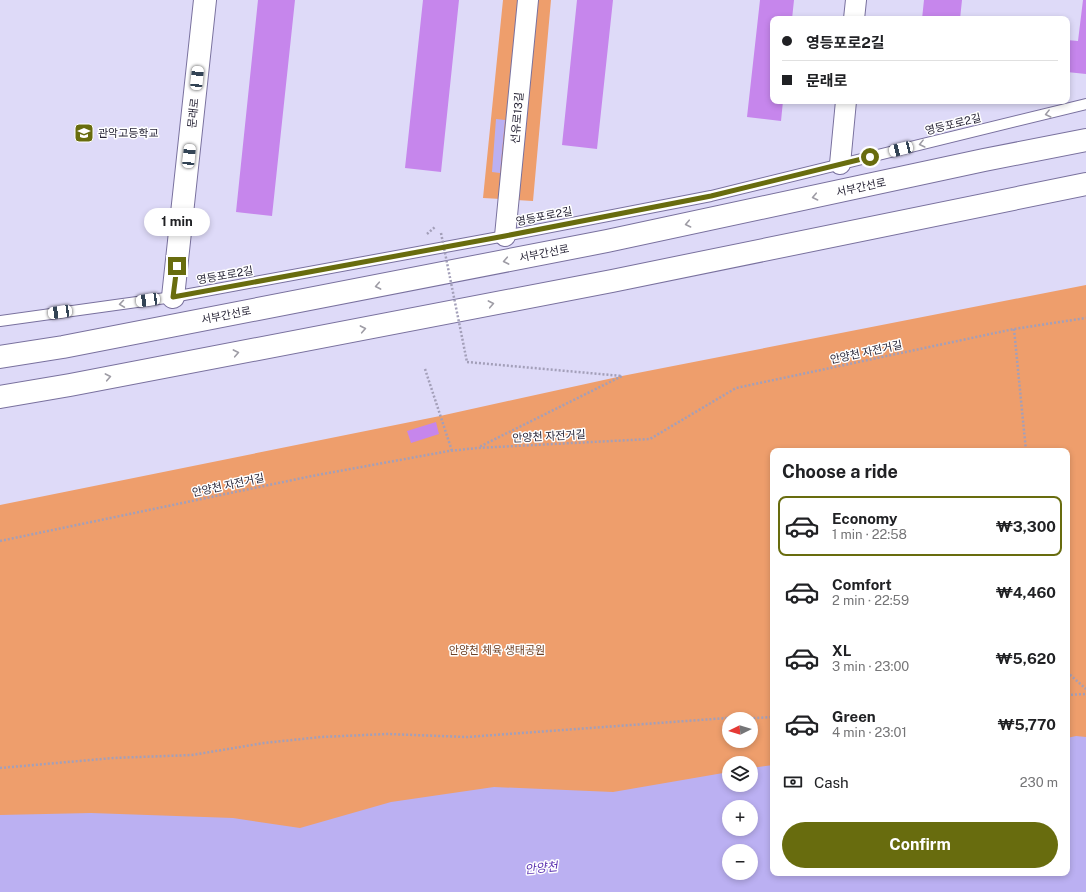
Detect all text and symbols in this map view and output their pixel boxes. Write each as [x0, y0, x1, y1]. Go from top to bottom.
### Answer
text: 영등포로2길 [806, 34, 885, 51]
car [190, 65, 204, 91]
text: 문래로 [806, 72, 847, 89]
street label: 선유로13길 [509, 92, 525, 144]
street label: 문래로 [185, 97, 201, 129]
one-way arrow [1045, 109, 1051, 117]
street label: 영등포로2길 [924, 111, 982, 137]
school or university icon: 관악고등학교 [73, 122, 95, 144]
place label: 관악고등학교 [98, 127, 159, 139]
car [888, 140, 914, 158]
one-way arrow [919, 140, 925, 148]
car [182, 143, 196, 169]
route start [861, 148, 879, 166]
street label: 서부간선로 [835, 176, 887, 198]
one-way arrow [812, 192, 818, 200]
street label: 영등포로2길 [515, 205, 573, 227]
callout: 1 min [144, 208, 210, 236]
text: 1 min [161, 214, 193, 229]
one-way arrow [685, 219, 691, 227]
street label: 서부간선로 [518, 242, 570, 264]
one-way arrow [502, 256, 509, 265]
route end [168, 257, 186, 275]
street label: 영등포로2길 [196, 264, 254, 286]
one-way arrow [375, 281, 381, 289]
car [135, 292, 161, 308]
one-way arrow [119, 299, 125, 308]
one-way arrow [488, 301, 494, 309]
car [47, 304, 73, 320]
street label: 서부간선로 [200, 304, 252, 326]
one-way arrow [360, 325, 366, 333]
street label: 안양천 자전거길 [829, 338, 903, 366]
one-way arrow [232, 349, 239, 358]
one-way arrow [105, 374, 111, 382]
street label: 안양천 자전거길 [512, 428, 586, 444]
text: Choose a ride [782, 461, 898, 482]
street label: 안양천 자전거길 [191, 471, 265, 499]
icon: car [784, 508, 820, 544]
text: Economy [832, 510, 897, 527]
text: ₩3,300 [996, 518, 1056, 535]
text: 1 min · 22:58 [832, 527, 907, 542]
icon: car [784, 574, 820, 610]
text: Comfort [832, 576, 892, 593]
text: ₩4,460 [996, 584, 1056, 601]
text: 2 min · 22:59 [832, 593, 909, 608]
icon: car [784, 640, 820, 676]
text: XL [832, 642, 851, 659]
park label: 안양천 체육 생태공원 [449, 644, 545, 656]
text: ₩5,620 [996, 650, 1056, 667]
text: 3 min · 23:00 [832, 659, 909, 674]
icon: car [784, 706, 820, 742]
text: Green [832, 708, 876, 725]
north arrow [722, 712, 758, 748]
map controls [722, 712, 758, 880]
text: ₩5,770 [998, 716, 1056, 733]
text: 4 min · 23:01 [832, 725, 907, 740]
button: layers [722, 756, 758, 792]
icon: cash [782, 771, 804, 793]
text: Cash [814, 774, 849, 791]
text: 230 m [1020, 775, 1058, 790]
button: + [722, 800, 758, 836]
button: Confirm [782, 822, 1058, 868]
button: − [722, 844, 758, 880]
water label: 안양천 [524, 859, 560, 877]

